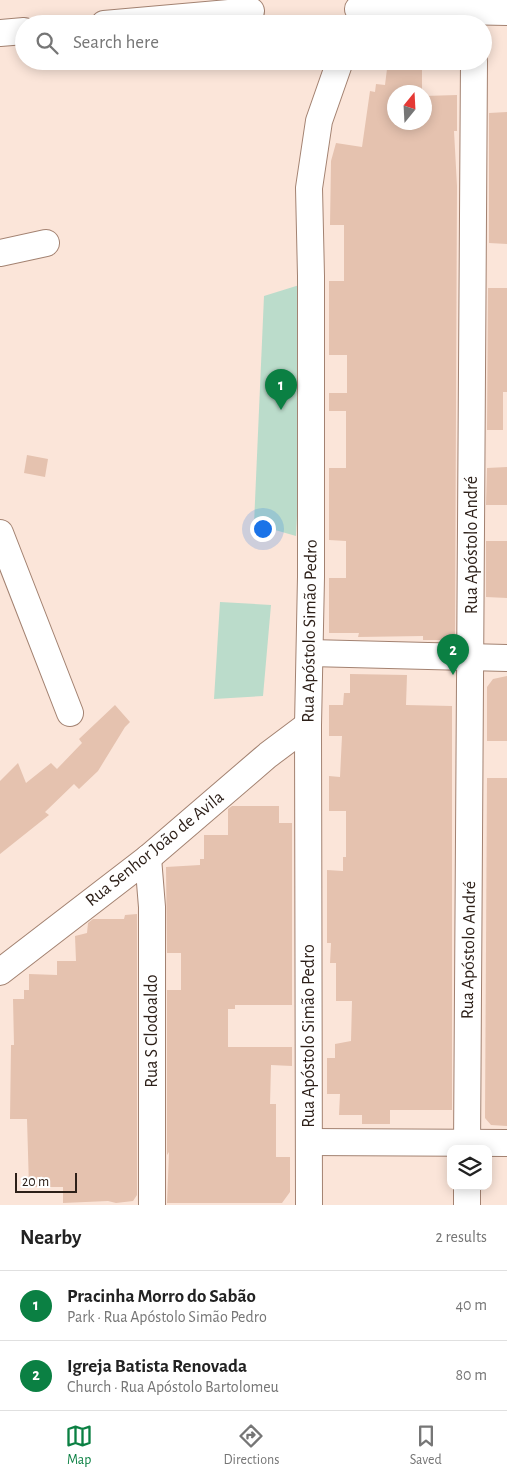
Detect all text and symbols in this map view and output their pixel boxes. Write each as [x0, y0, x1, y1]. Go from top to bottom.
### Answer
search box [15, 15, 492, 70]
icon: search [33, 29, 61, 57]
text: Search here [73, 33, 159, 52]
north arrow [387, 85, 432, 130]
pin: 1 [265, 369, 297, 410]
street label: Rua Apóstolo André [463, 476, 481, 614]
your location [250, 516, 276, 542]
street label: Rua Apóstolo Simão Pedro [299, 539, 321, 723]
pin: 2 [437, 634, 469, 675]
street label: Rua Senhor João de Avila [82, 788, 228, 910]
street label: Rua Apóstolo André [459, 881, 479, 1019]
street label: Rua Apóstolo Simão Pedro [300, 944, 318, 1128]
street label: Rua S Clodoaldo [143, 974, 161, 1088]
map controls [447, 1145, 492, 1190]
button: layers [447, 1145, 492, 1190]
scale bar [15, 1170, 78, 1193]
text: 20 m [22, 1175, 49, 1189]
text: Nearby [20, 1227, 81, 1248]
text: 2 results [435, 1229, 487, 1245]
text: Pracinha Morro do Sabão [67, 1287, 256, 1306]
text: 1 [33, 1297, 39, 1313]
text: 40 m [455, 1297, 487, 1313]
text: Park · Rua Apóstolo Simão Pedro [67, 1309, 267, 1325]
text: Igreja Batista Renovada [67, 1357, 247, 1376]
text: 2 [32, 1367, 40, 1383]
text: 80 m [456, 1367, 487, 1383]
text: Church · Rua Apóstolo Bartolomeu [67, 1379, 279, 1395]
tab: Map [65, 1422, 93, 1469]
tab: Directions [224, 1422, 279, 1469]
tab: Saved [410, 1422, 442, 1469]

